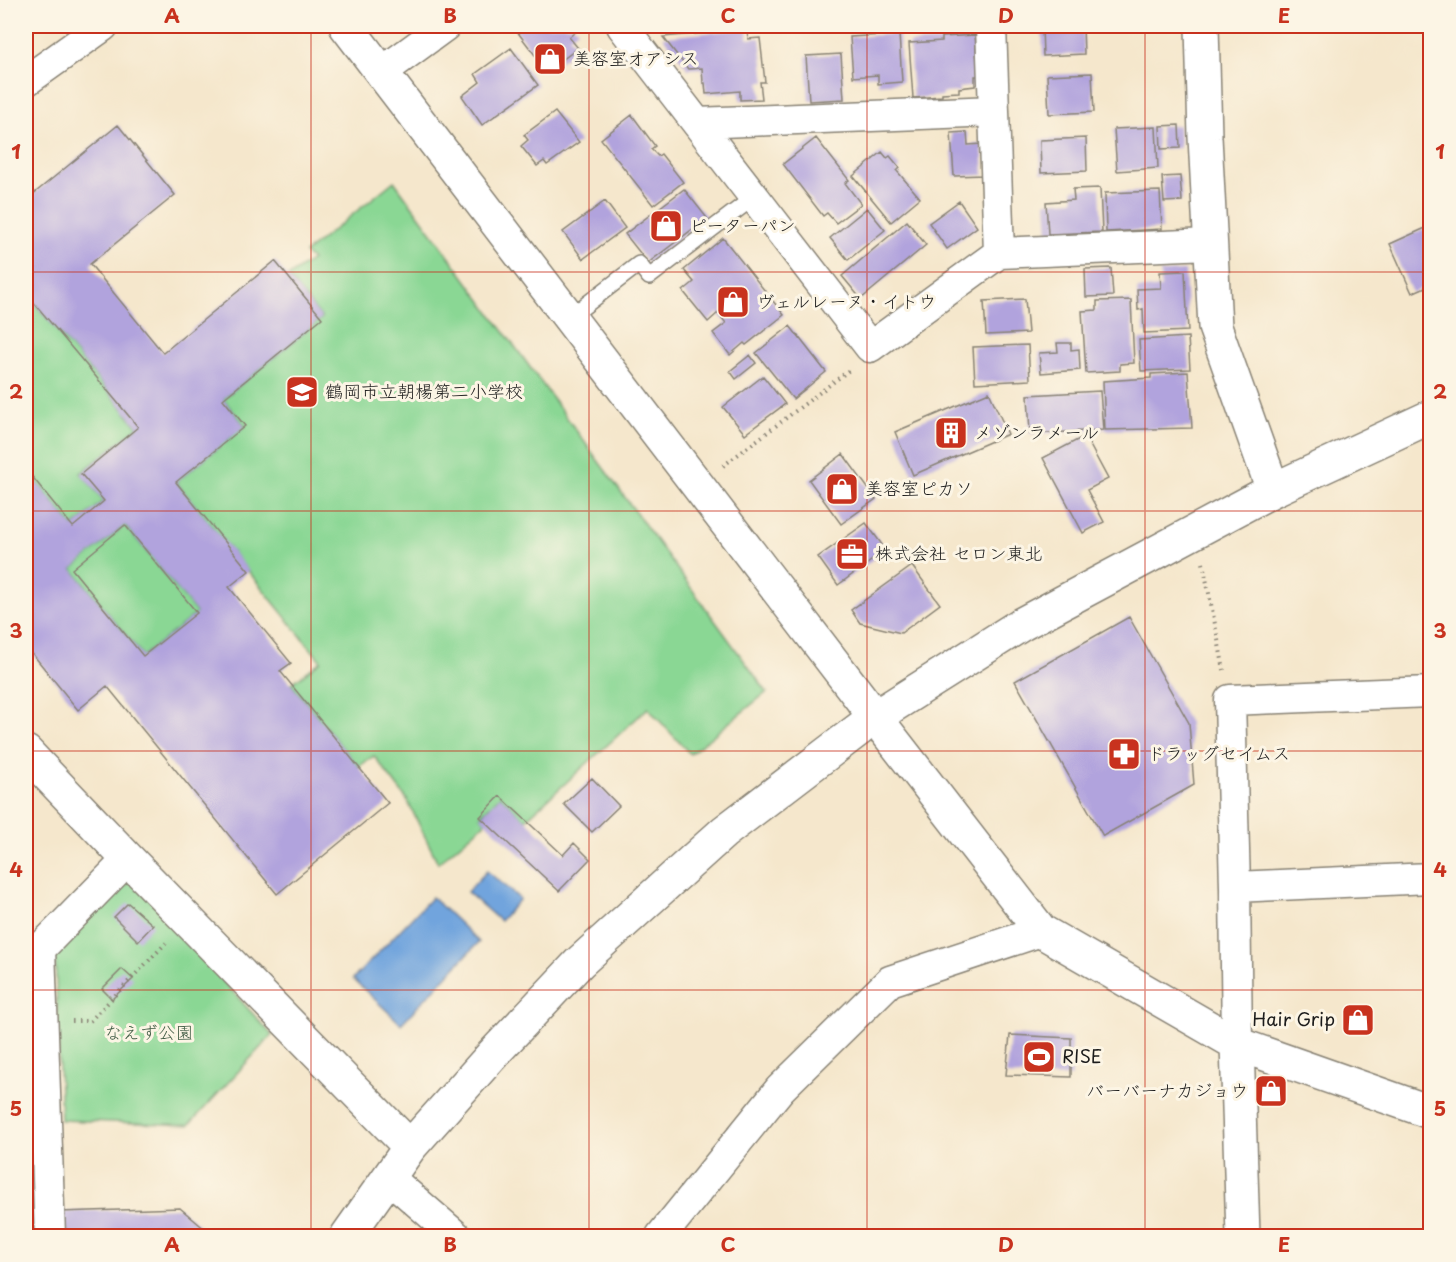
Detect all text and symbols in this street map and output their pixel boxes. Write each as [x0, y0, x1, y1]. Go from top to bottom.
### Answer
text: A [164, 0, 180, 30]
text: B [443, 0, 457, 30]
text: C [720, 0, 736, 30]
text: D [998, 0, 1014, 30]
text: E [1278, 0, 1290, 30]
shop icon: 美容室オアシス [532, 41, 568, 77]
place label: 美容室オアシス [573, 44, 699, 71]
text: 1 [11, 136, 21, 166]
text: 1 [1435, 136, 1445, 166]
shop icon: ピーターパン [648, 208, 684, 244]
place label: ピーターパン [689, 211, 796, 238]
shop icon: ヴェルレーヌ・イトウ [715, 284, 751, 320]
place label: ヴェルレーヌ・イトウ [756, 287, 936, 314]
school or university icon: 鶴岡市立朝楊第二小学校 [284, 374, 320, 410]
text: 2 [9, 376, 23, 406]
text: 2 [1433, 376, 1447, 406]
place label: 鶴岡市立朝楊第二小学校 [325, 377, 523, 404]
building icon: メゾンラメール [933, 415, 969, 451]
place label: メゾンラメール [974, 418, 1099, 445]
shop icon: 美容室ピカソ [824, 471, 860, 507]
place label: 美容室ピカソ [865, 474, 973, 501]
office icon: 株式会社 セロン東北 [834, 536, 870, 572]
place label: 株式会社 セロン東北 [875, 539, 1043, 566]
text: 3 [9, 615, 23, 645]
text: 3 [1433, 615, 1447, 645]
pharmacy icon: ドラッグセイムス [1106, 736, 1142, 772]
place label: ドラッグセイムス [1147, 739, 1290, 766]
text: 4 [9, 854, 23, 884]
text: 4 [1433, 854, 1447, 884]
shop icon: Hair Grip [1340, 1002, 1376, 1038]
place label: Hair Grip [1252, 1005, 1335, 1032]
park label: なえず公園 [104, 1018, 194, 1045]
sports icon: RISE [1021, 1039, 1057, 1075]
place label: RISE [1062, 1042, 1102, 1069]
shop icon: バーバーナカジョウ [1253, 1073, 1289, 1109]
place label: バーバーナカジョウ [1086, 1076, 1248, 1103]
text: 5 [10, 1093, 22, 1123]
text: 5 [1434, 1093, 1446, 1123]
text: A [164, 1229, 180, 1259]
text: B [443, 1229, 457, 1259]
text: C [720, 1229, 736, 1259]
text: D [998, 1229, 1014, 1259]
text: E [1278, 1229, 1290, 1259]

